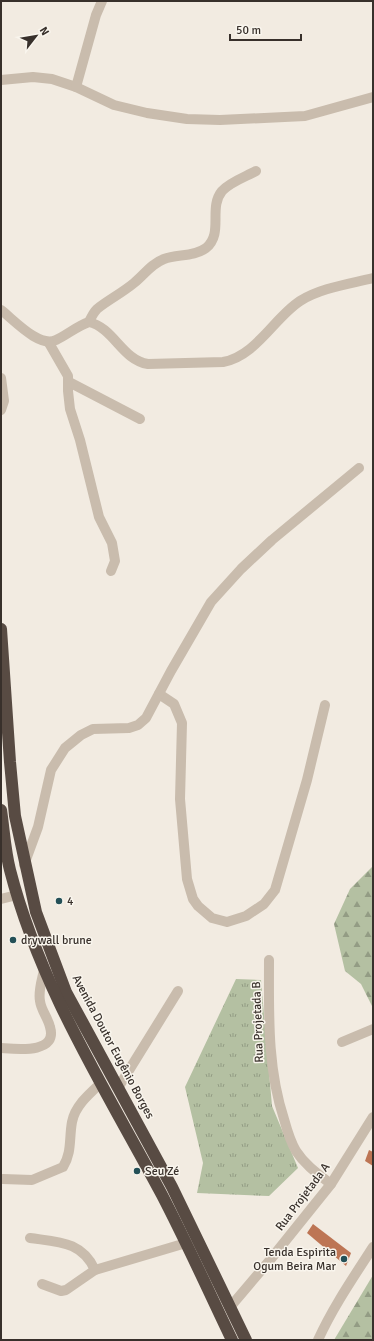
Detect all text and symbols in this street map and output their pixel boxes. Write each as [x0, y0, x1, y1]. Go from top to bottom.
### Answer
north arrow [16, 16, 56, 56]
scale bar [230, 16, 301, 42]
text: 50 m [236, 23, 261, 38]
text: N [37, 24, 52, 38]
place label: 4 [67, 894, 74, 909]
marker: 4 [54, 896, 64, 906]
place label: drywall brune [21, 933, 92, 948]
marker: drywall brune [8, 935, 18, 945]
street label: Avenida Doutor Eugênio Borges [69, 972, 157, 1122]
street label: Rua Projetada B [249, 981, 267, 1063]
street label: Rua Projetada A [273, 1160, 334, 1234]
place label: Seu Zé [145, 1164, 179, 1179]
marker: Seu Zé [132, 1166, 142, 1176]
place label: Tenda Espirita Ogum Beira Mar [253, 1245, 337, 1274]
marker: Tenda Espirita Ogum Beira Mar [339, 1254, 349, 1264]

